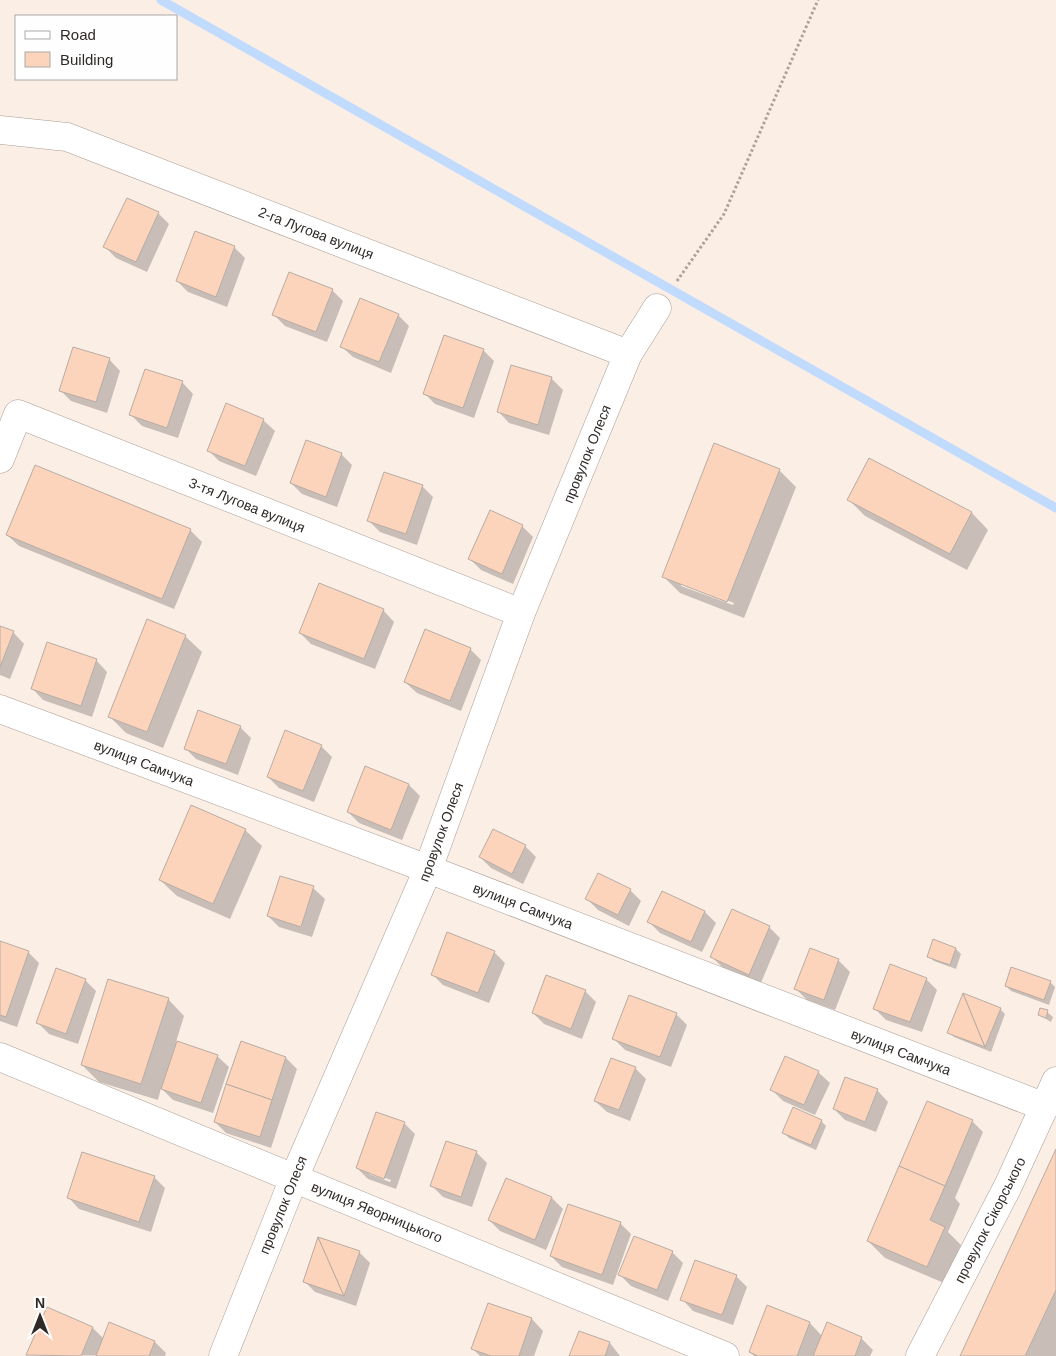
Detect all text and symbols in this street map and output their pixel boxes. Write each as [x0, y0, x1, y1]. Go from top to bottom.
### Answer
legend [15, 15, 178, 80]
text: Road [60, 26, 96, 43]
text: Building [60, 51, 113, 68]
street label: 2-га Лугова вулиця [256, 204, 376, 262]
street label: провулок Олеся [560, 403, 614, 505]
street label: 3-тя Лугова вулиця [187, 474, 307, 536]
street label: вулиця Самчука [92, 737, 196, 789]
street label: провулок Олеся [416, 780, 466, 884]
street label: вулиця Самчука [471, 880, 575, 932]
street label: вулиця Самчука [849, 1026, 953, 1078]
street label: провулок Олеся [256, 1154, 310, 1256]
street label: провулок Сікорського [951, 1154, 1029, 1286]
street label: вулиця Яворницького [309, 1178, 445, 1246]
north arrow [15, 1291, 65, 1341]
text: N [35, 1295, 45, 1311]

